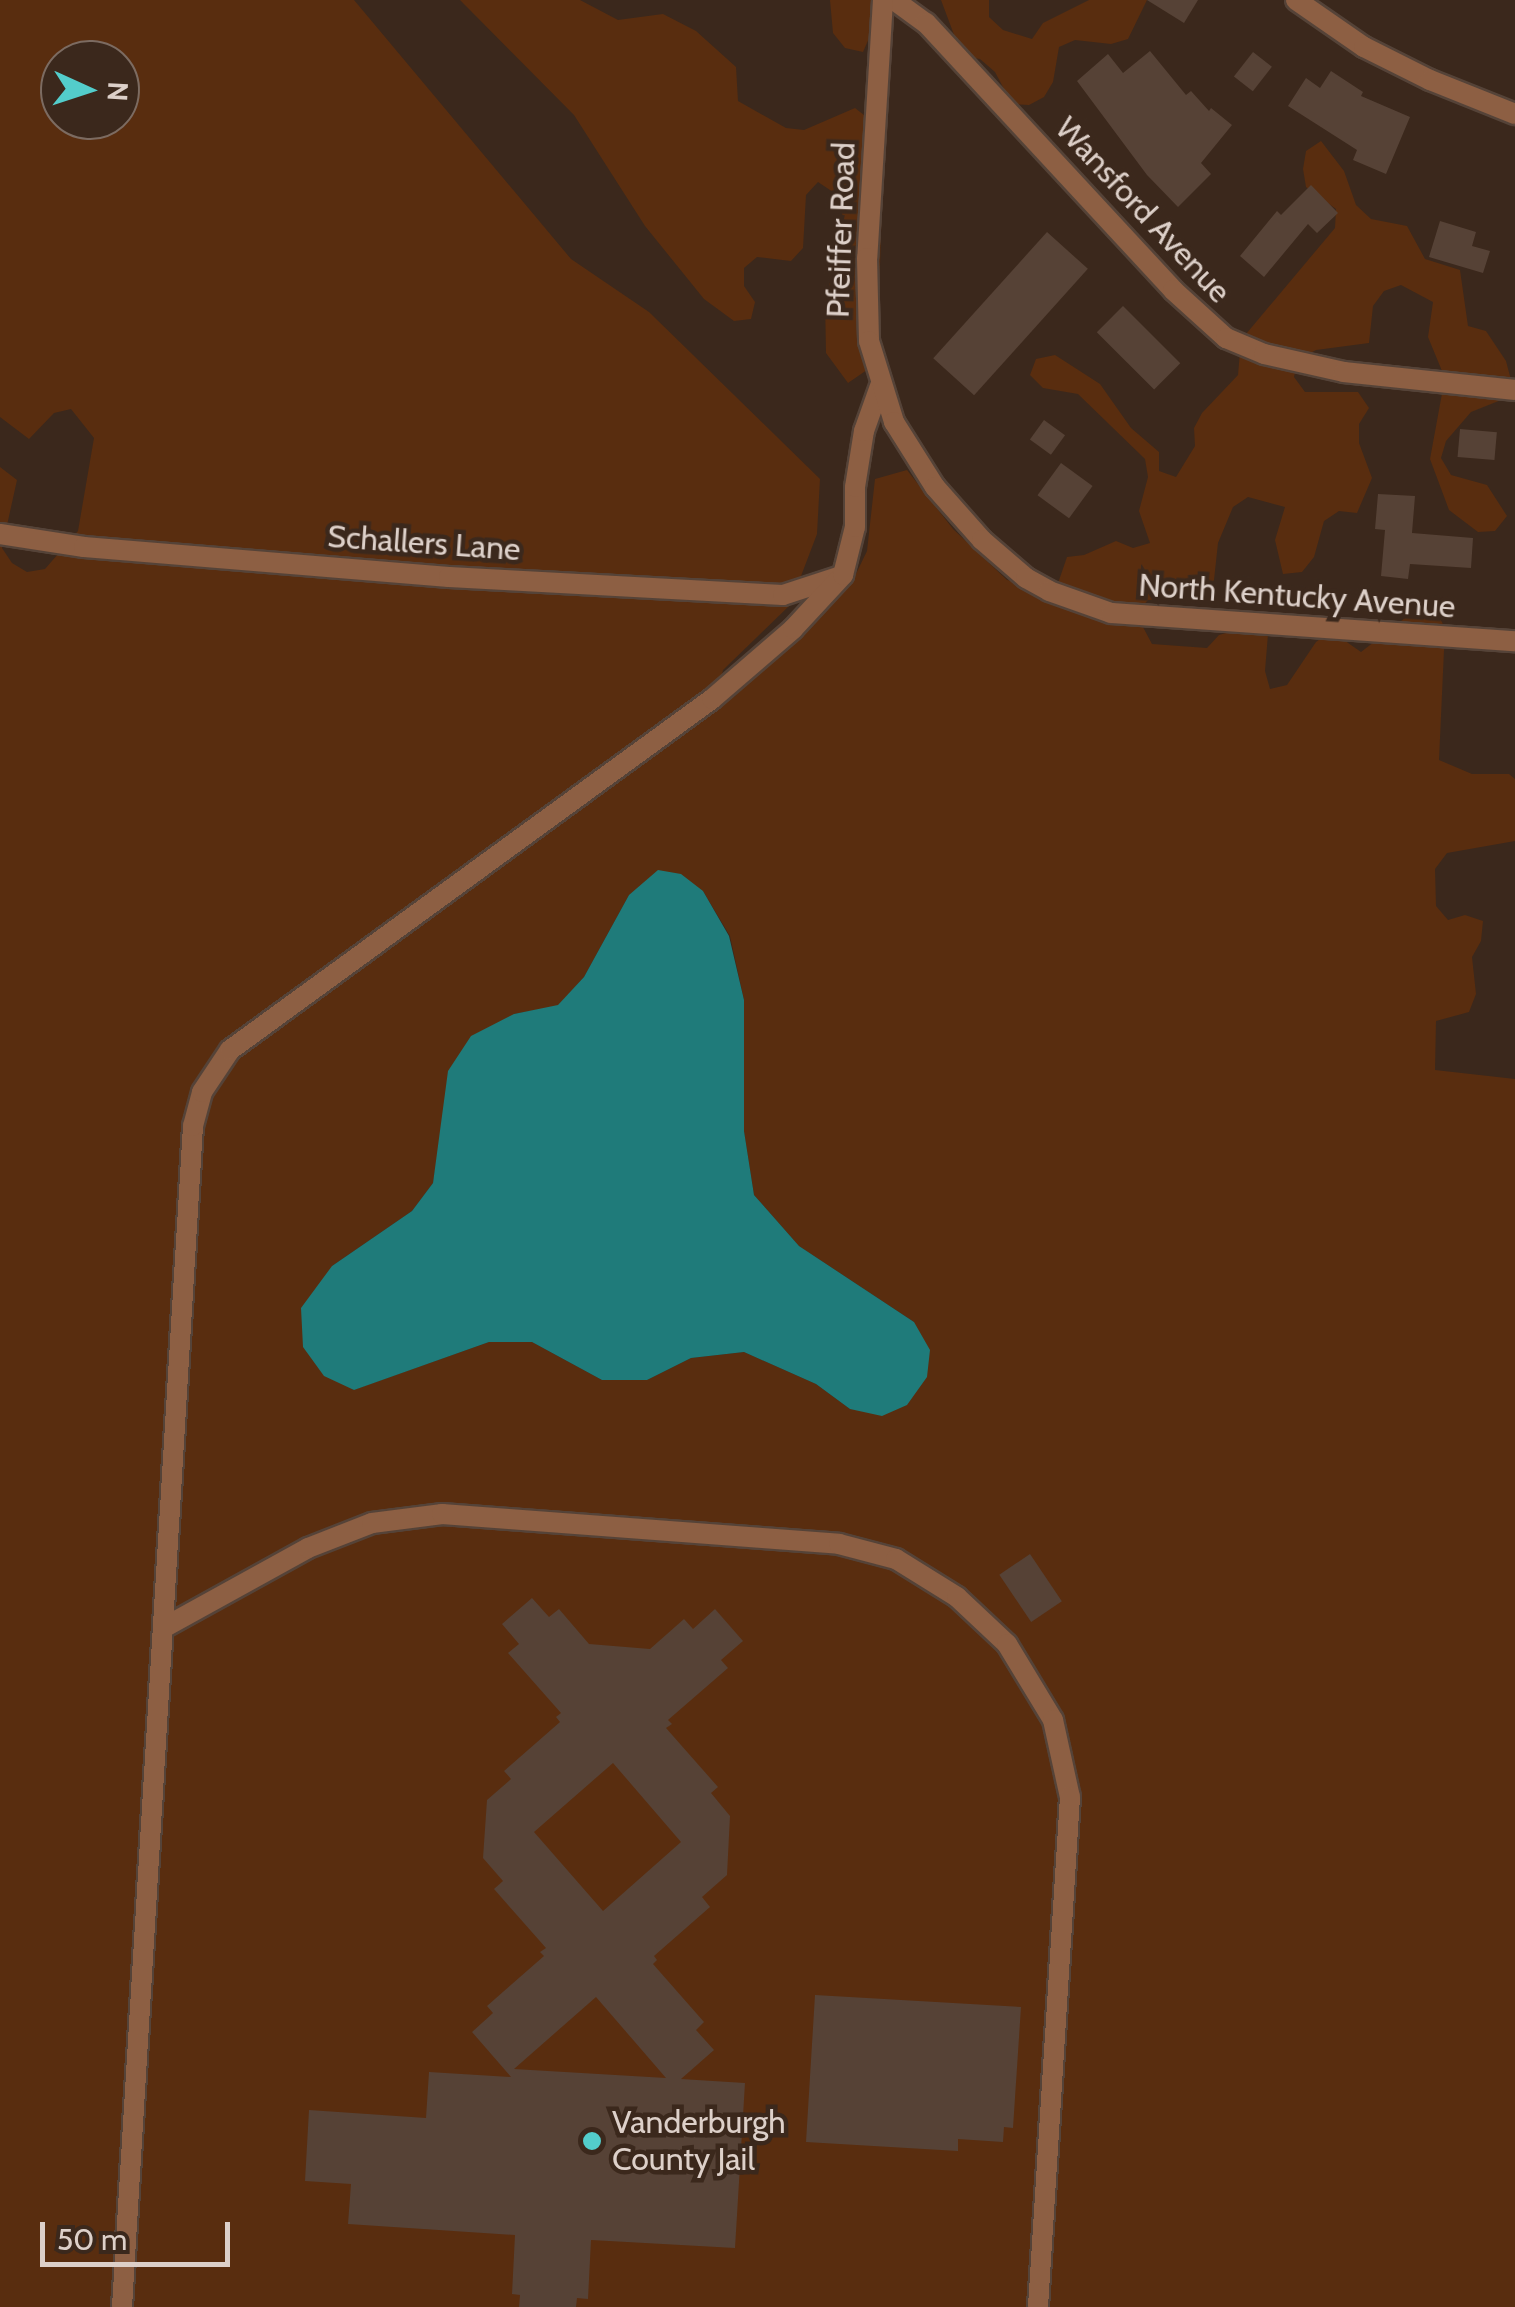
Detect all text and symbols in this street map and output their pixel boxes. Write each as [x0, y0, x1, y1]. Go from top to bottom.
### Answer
north arrow [40, 40, 140, 140]
text: N [100, 81, 135, 102]
street label: Wansford Avenue [1047, 109, 1239, 311]
street label: Pfeiffer Road [819, 142, 863, 318]
street label: Schallers Lane [326, 517, 522, 569]
street label: North Kentucky Avenue [1137, 566, 1457, 626]
place label: Vanderburgh County Jail [612, 2104, 785, 2179]
marker: Vanderburgh County Jail [581, 2130, 603, 2152]
scale bar [45, 2202, 235, 2264]
text: 50 m [57, 2221, 127, 2258]

